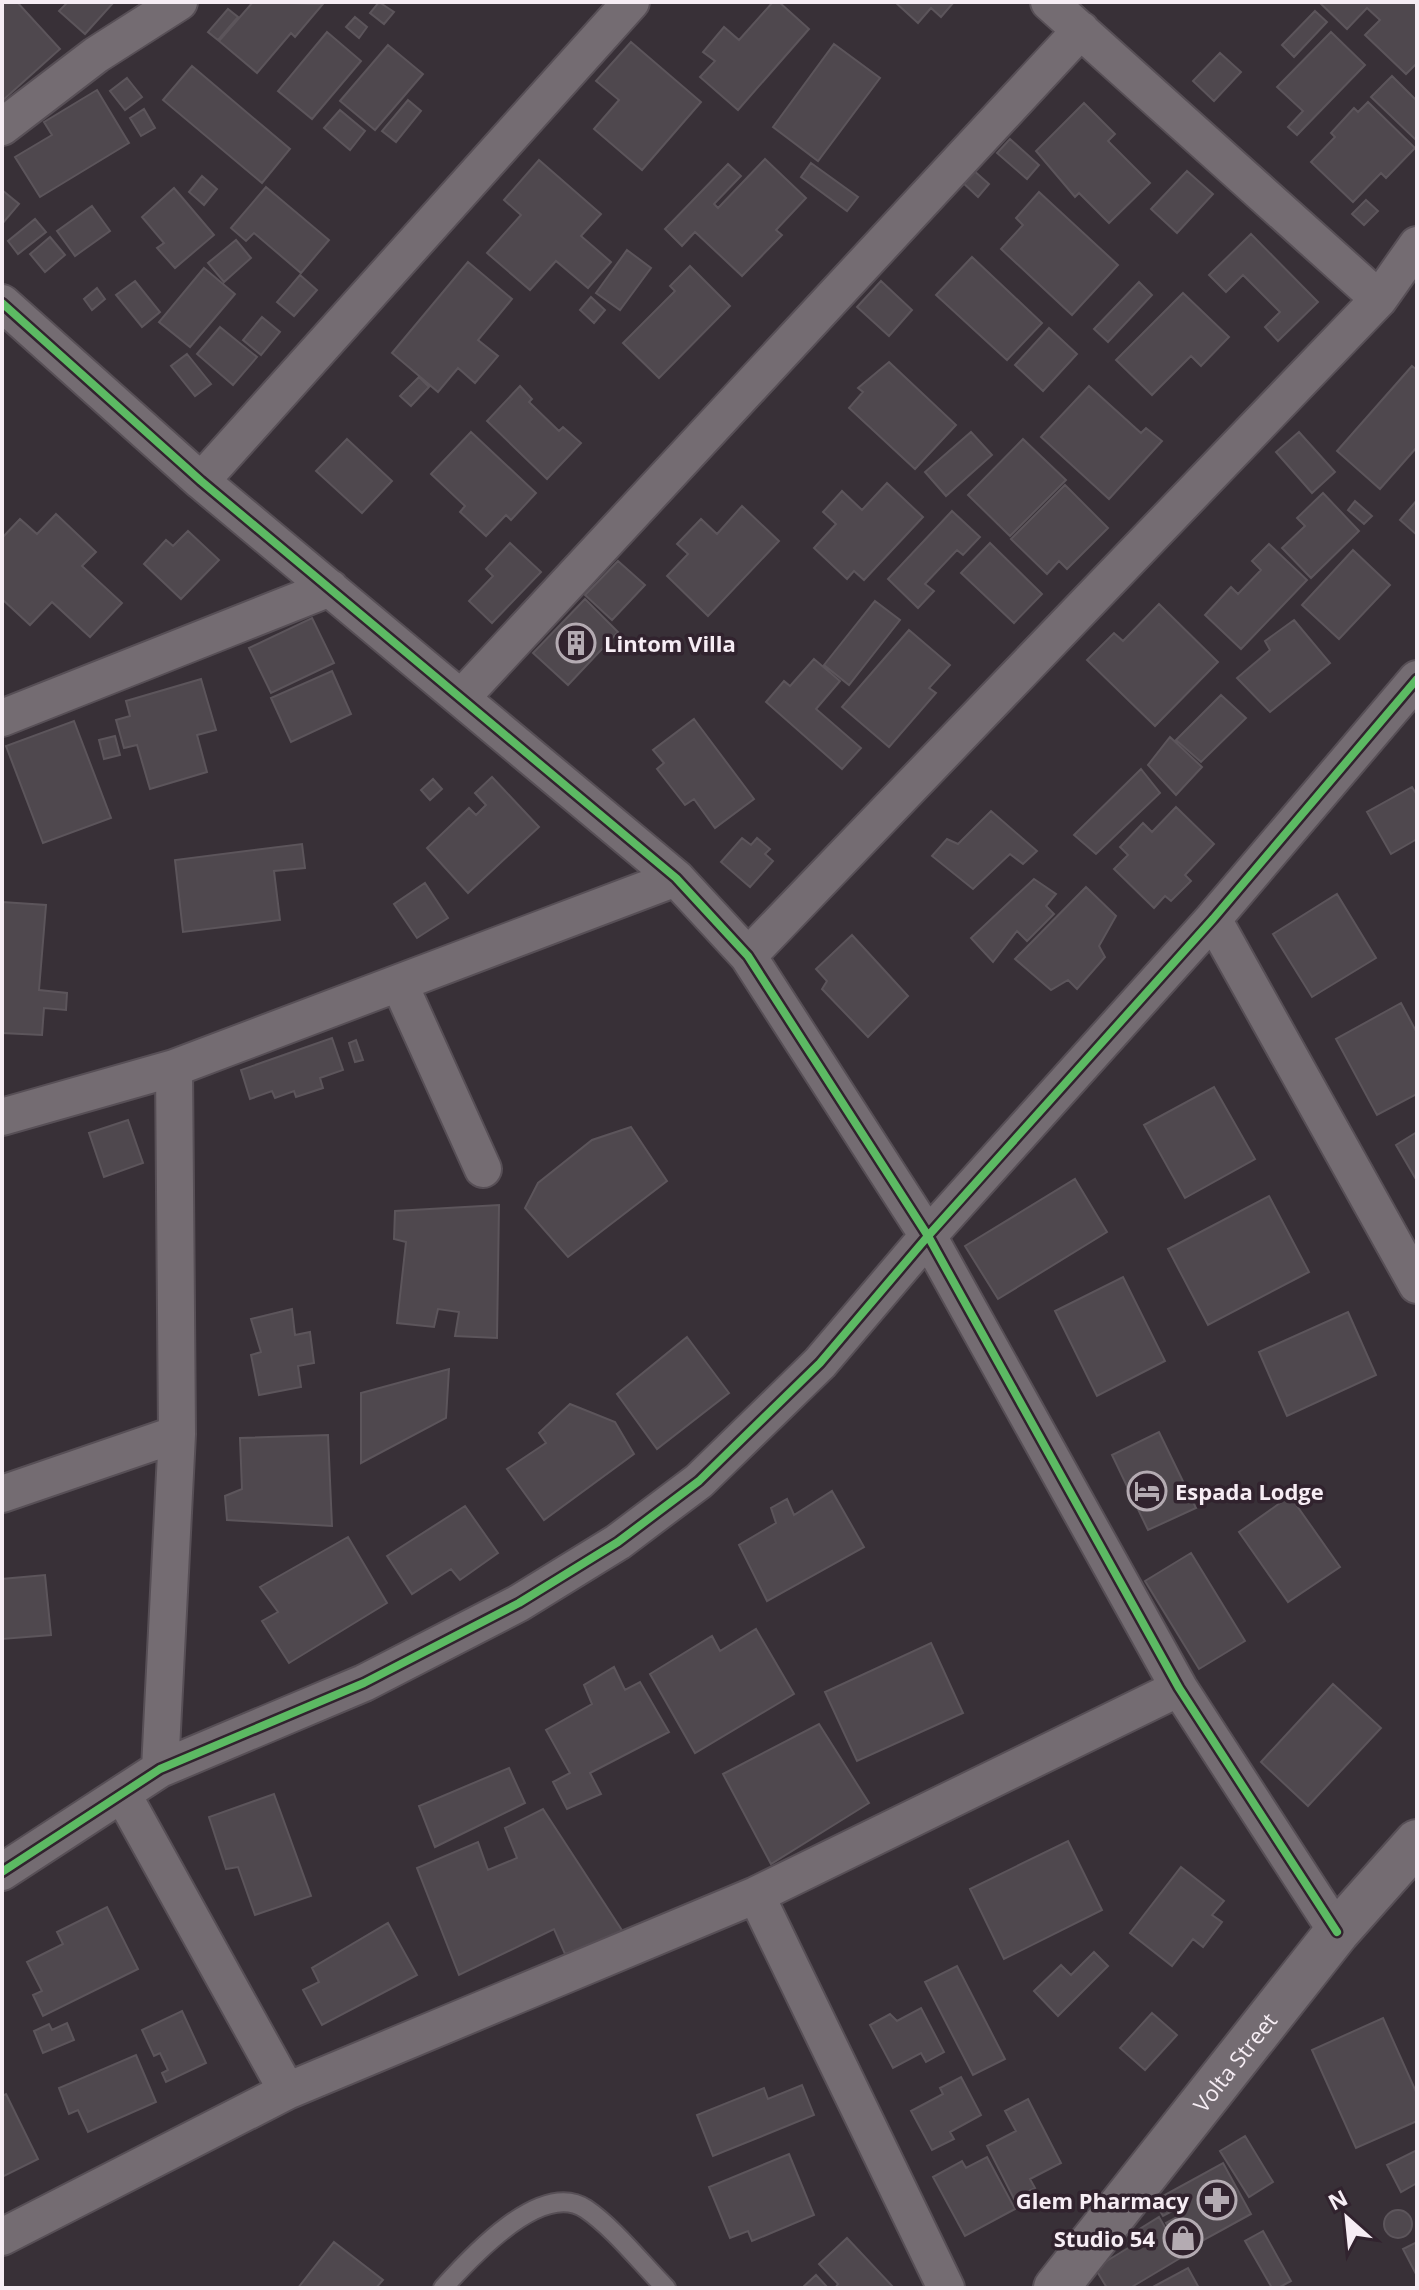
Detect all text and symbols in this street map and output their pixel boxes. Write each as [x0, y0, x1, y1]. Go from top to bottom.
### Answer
building icon: Lintom Villa [555, 622, 597, 664]
place label: Lintom Villa [604, 628, 736, 658]
hotel icon: Espada Lodge [1126, 1470, 1168, 1512]
place label: Espada Lodge [1175, 1476, 1324, 1506]
street label: Volta Street [1186, 2006, 1283, 2118]
north arrow [1307, 2178, 1387, 2258]
pharmacy icon: Glem Pharmacy [1196, 2179, 1238, 2221]
text: N [1323, 2182, 1352, 2217]
place label: Glem Pharmacy [1016, 2185, 1189, 2215]
shop icon: Studio 54 [1162, 2217, 1204, 2259]
place label: Studio 54 [1054, 2223, 1155, 2253]

